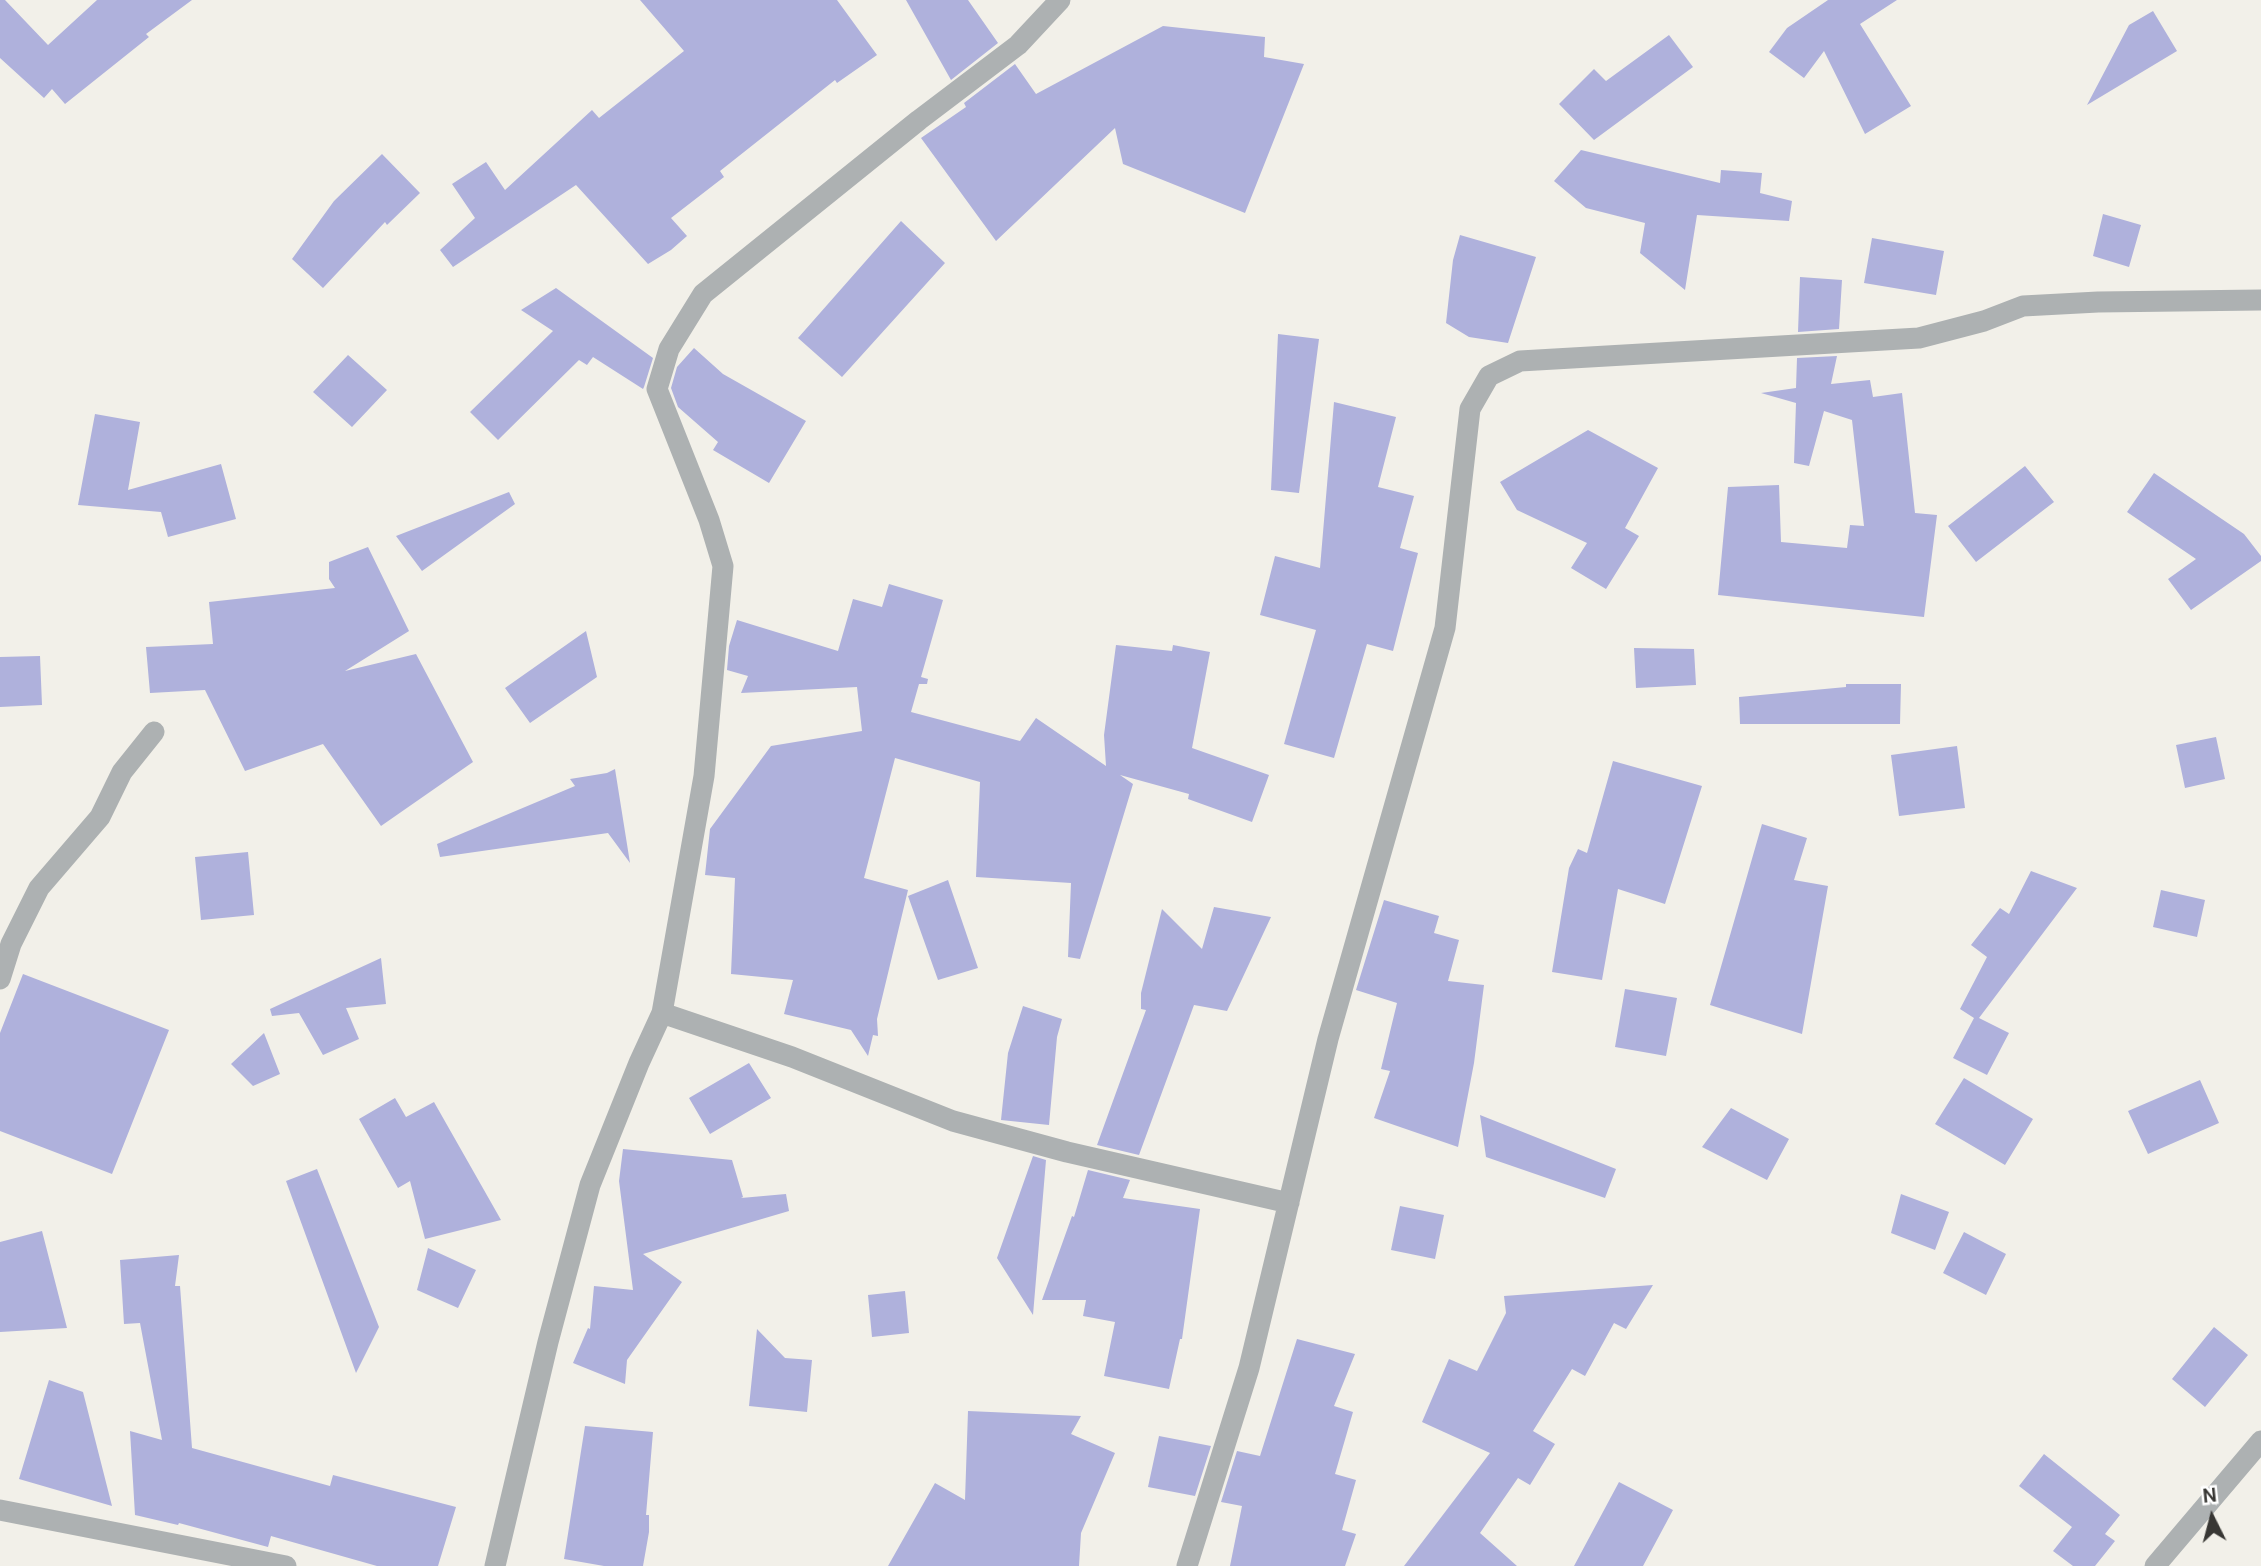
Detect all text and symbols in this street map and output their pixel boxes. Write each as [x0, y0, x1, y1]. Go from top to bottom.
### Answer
north arrow [2177, 1482, 2247, 1552]
text: N [2202, 1482, 2218, 1509]

